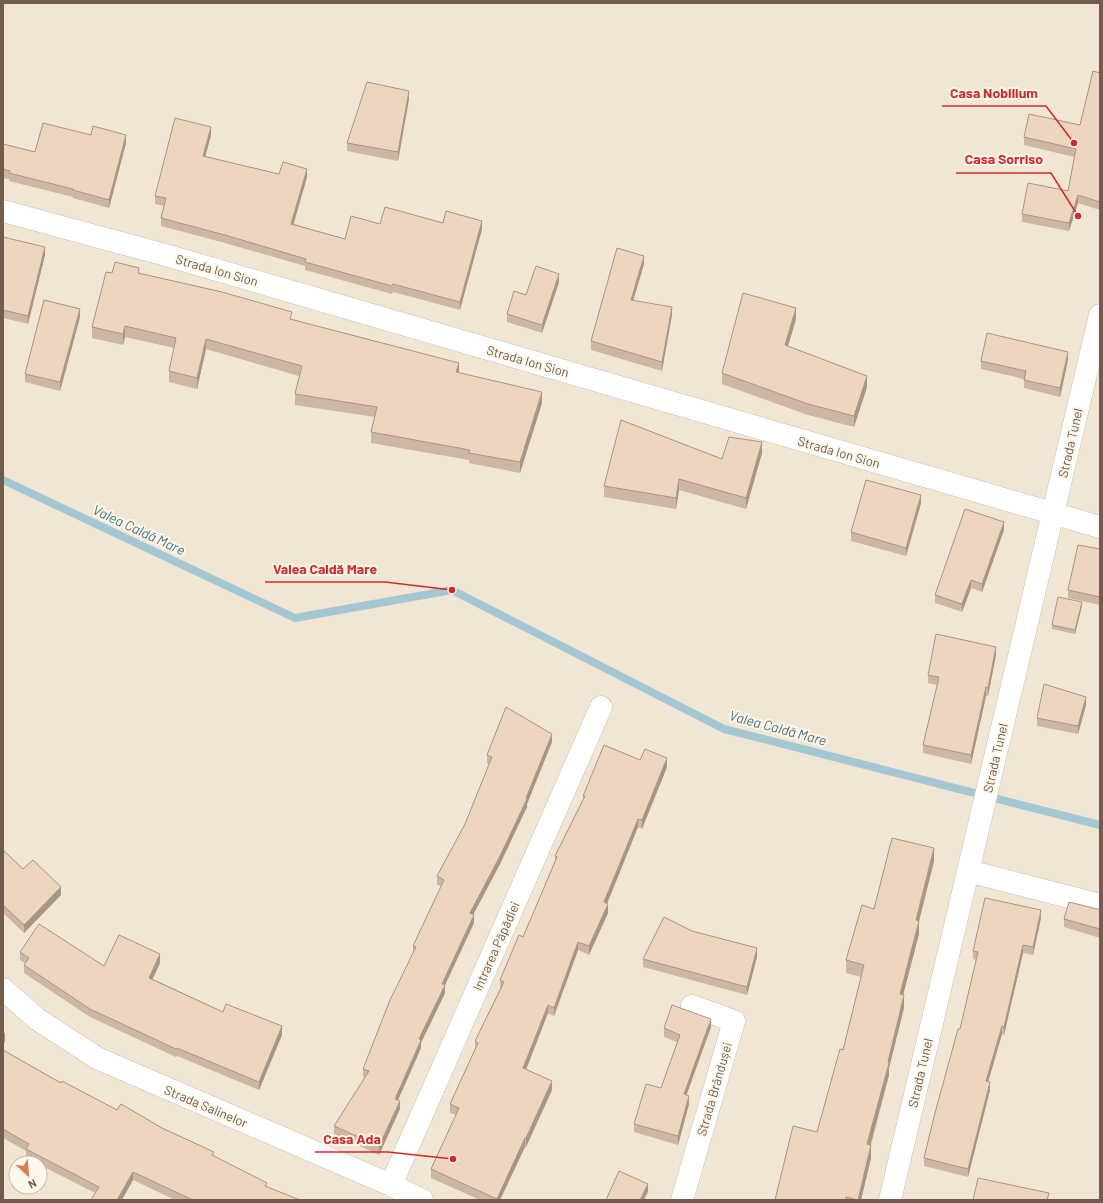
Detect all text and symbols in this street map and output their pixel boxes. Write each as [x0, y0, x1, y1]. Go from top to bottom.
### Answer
callout: Casa Nobilium [942, 80, 1046, 106]
text: Casa Nobilium [950, 84, 1038, 101]
callout: Casa Sorriso [956, 147, 1051, 173]
text: Casa Sorriso [965, 150, 1043, 167]
street label: Strada Ion Sion [174, 251, 260, 289]
street label: Strada Ion Sion [485, 342, 571, 380]
street label: Strada Tunel [1054, 407, 1086, 479]
street label: Strada Ion Sion [796, 433, 882, 471]
water label: Valea Caldă Mare [90, 501, 188, 558]
callout: Valea Caldă Mare [265, 556, 385, 582]
text: Valea Caldă Mare [273, 560, 377, 577]
water label: Valea Caldă Mare [728, 706, 829, 749]
street label: Strada Tunel [979, 722, 1011, 794]
street label: Intrarea Păpădiei [469, 899, 523, 993]
street label: Strada Tunel [904, 1037, 936, 1109]
street label: Strada Brândușei [693, 1040, 735, 1138]
street label: Strada Salinelor [162, 1081, 250, 1131]
callout: Casa Ada [315, 1126, 388, 1152]
text: Casa Ada [323, 1130, 381, 1147]
north arrow [8, 1155, 48, 1195]
text: N [26, 1177, 39, 1192]

